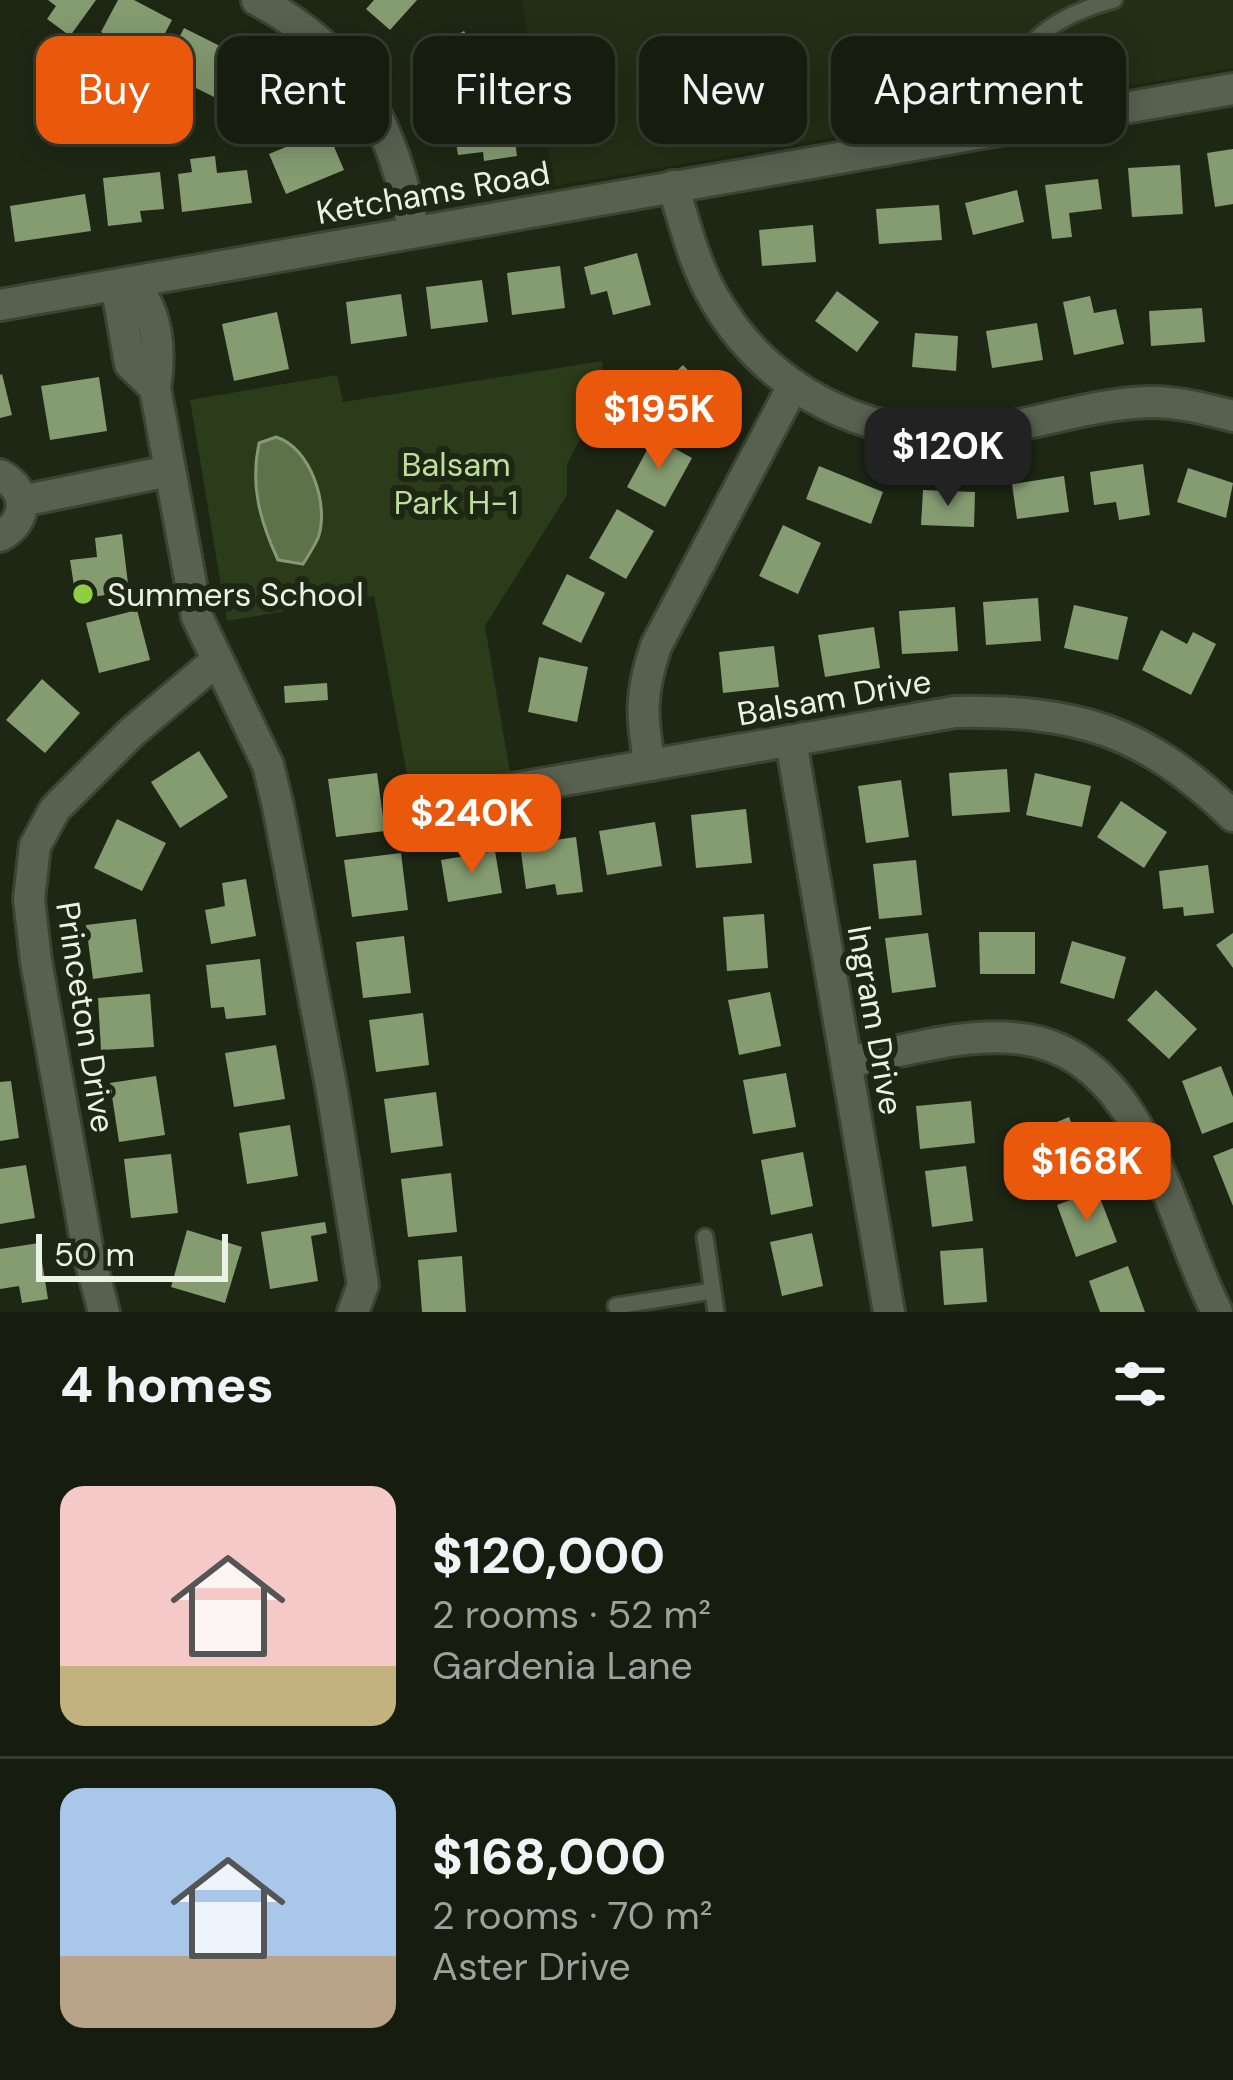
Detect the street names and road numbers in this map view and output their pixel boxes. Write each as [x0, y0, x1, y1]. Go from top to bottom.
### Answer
street label: Ketchams Road [313, 151, 553, 234]
street label: Balsam Drive [734, 659, 934, 736]
street label: Princeton Drive [46, 899, 125, 1136]
street label: Ingram Drive [838, 922, 913, 1118]

